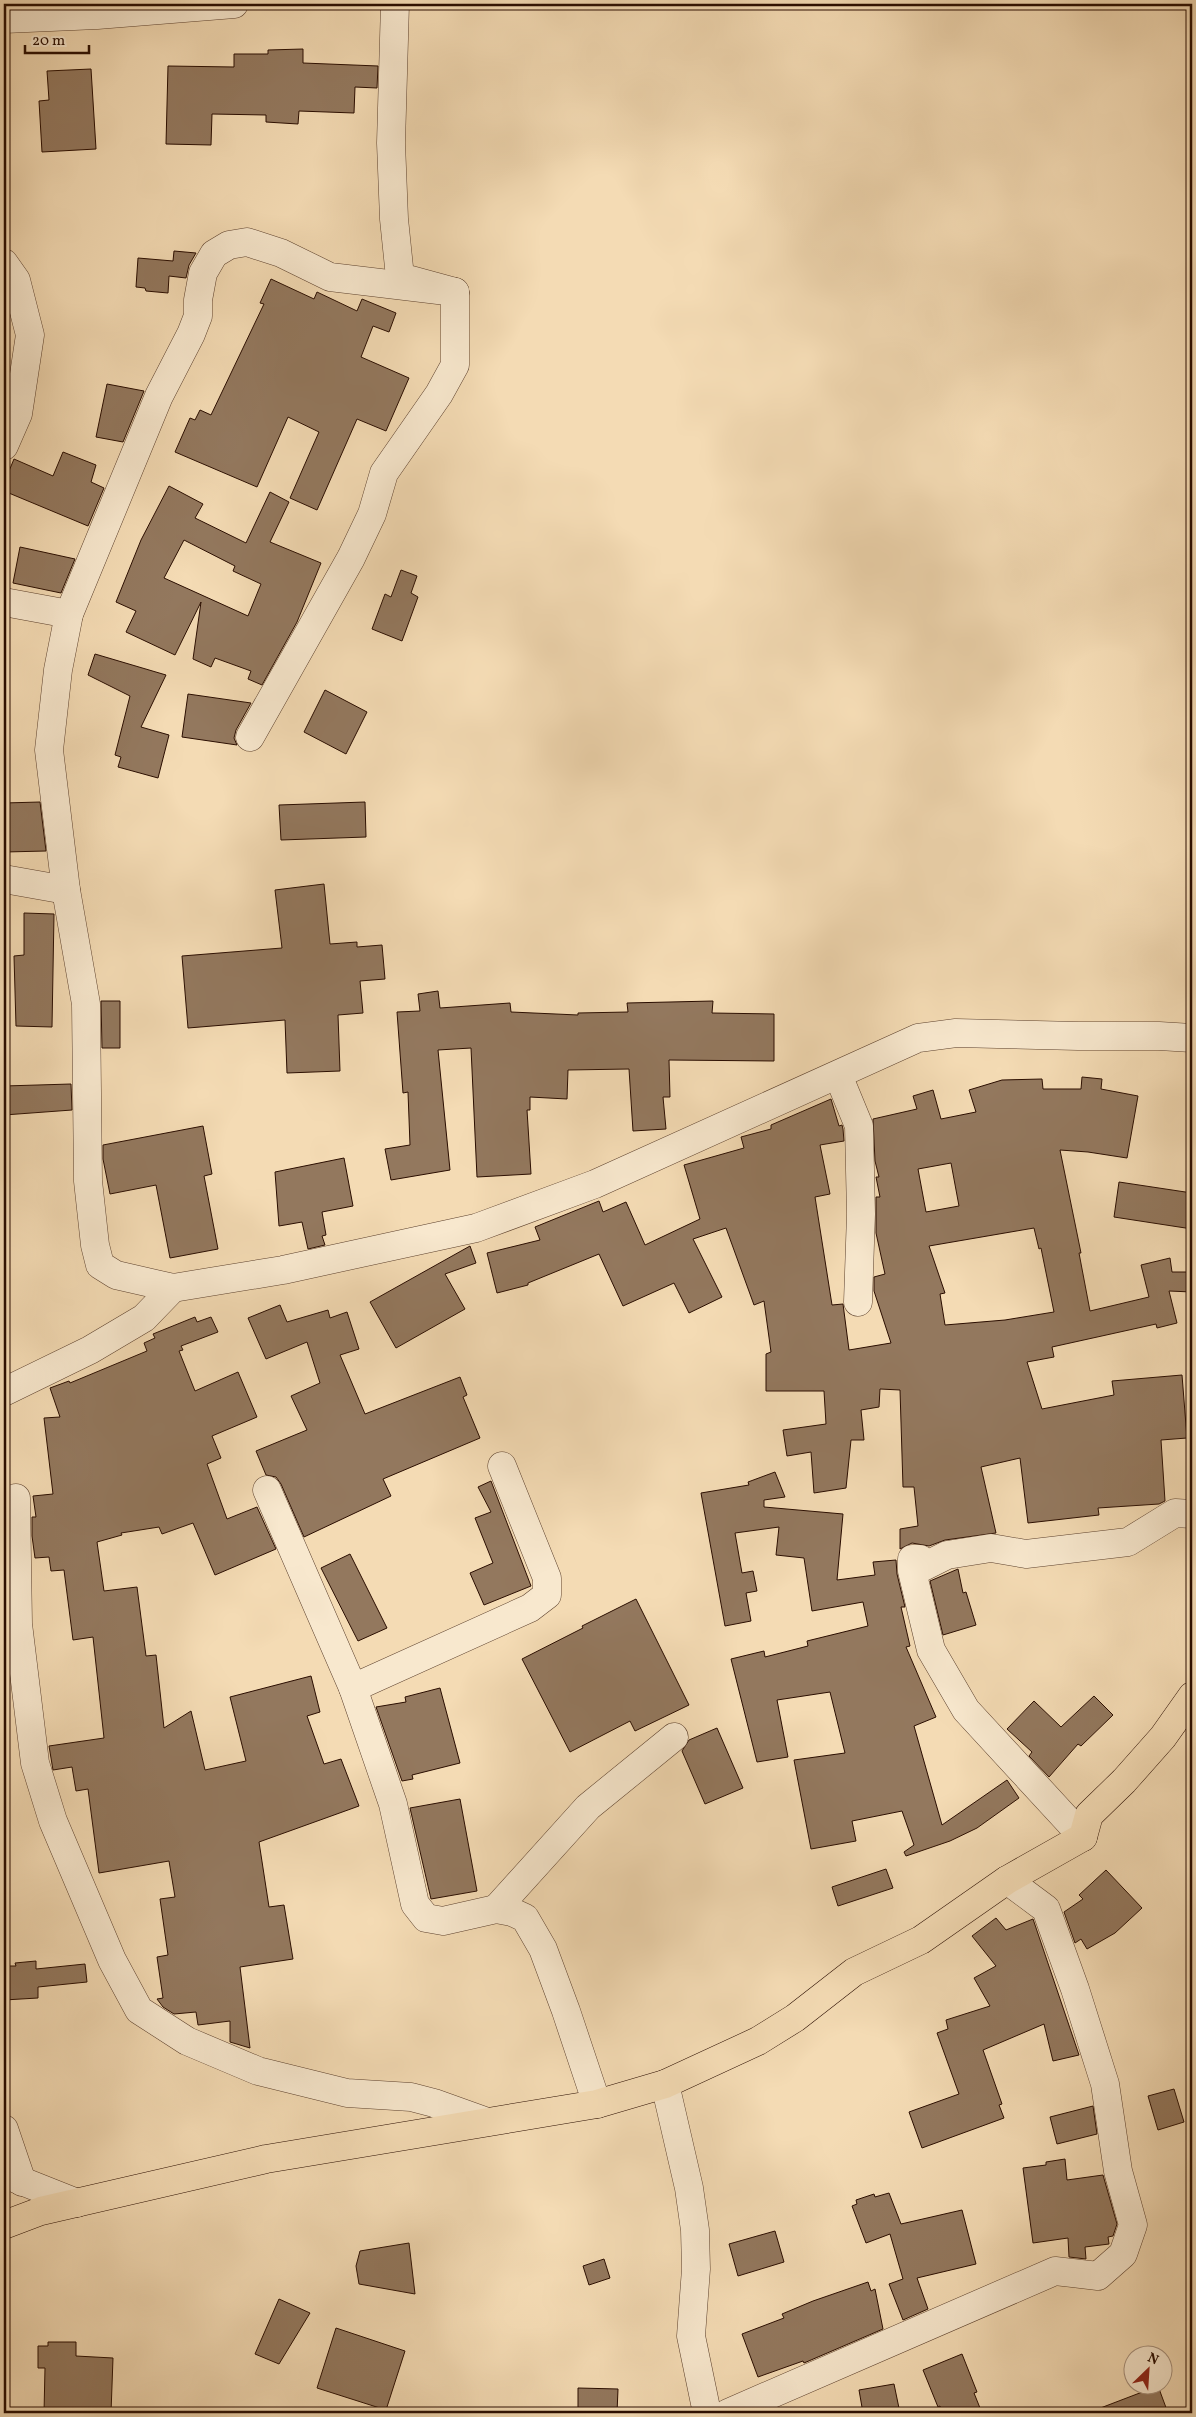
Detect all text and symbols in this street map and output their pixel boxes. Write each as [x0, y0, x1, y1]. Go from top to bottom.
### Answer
scale bar [25, 22, 89, 54]
text: 20 m [32, 31, 65, 52]
north arrow [1124, 2344, 1174, 2394]
text: N [1144, 2349, 1161, 2370]

